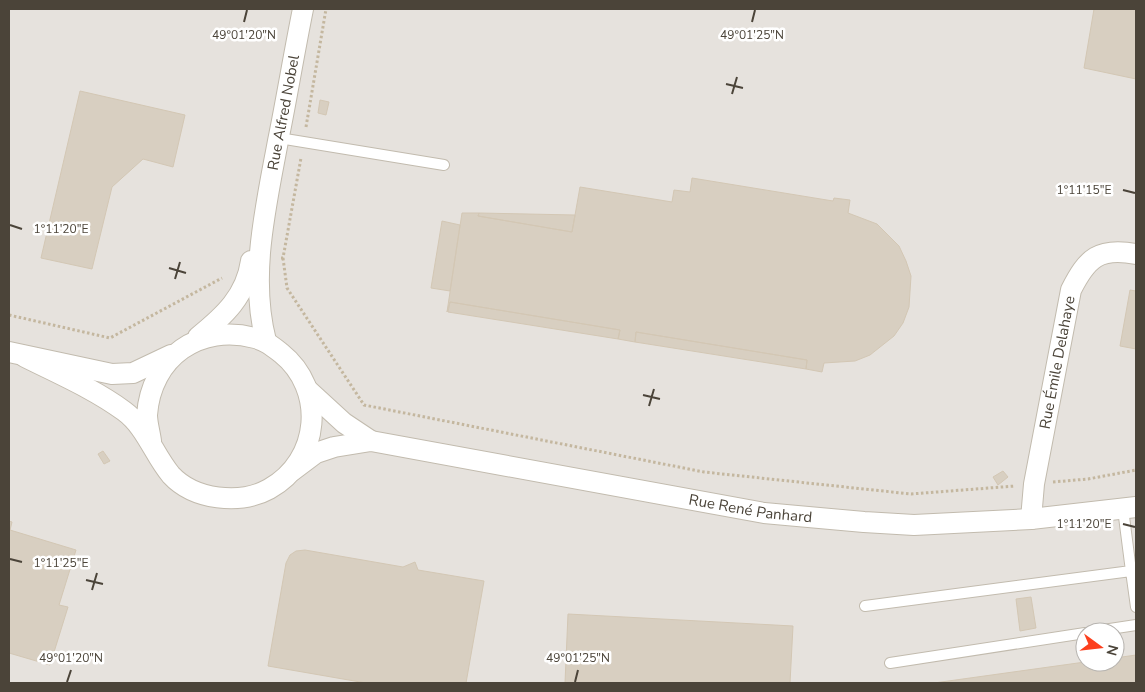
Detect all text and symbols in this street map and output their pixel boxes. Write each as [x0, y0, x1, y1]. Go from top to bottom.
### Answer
text: 49°01'20"N [212, 27, 276, 43]
text: 49°01'25"N [720, 27, 784, 43]
street label: Rue Alfred Nobel [263, 53, 304, 172]
text: 1°11'15"E [1057, 182, 1111, 198]
text: 1°11'20"E [34, 221, 88, 237]
street label: Rue Émile Delahaye [1035, 294, 1080, 431]
street label: Rue René Panhard [687, 489, 813, 527]
text: 1°11'20"E [1057, 516, 1111, 532]
text: 1°11'25"E [34, 555, 88, 571]
north arrow [1075, 622, 1125, 672]
text: N [1102, 643, 1123, 658]
text: 49°01'20"N [39, 650, 103, 666]
text: 49°01'25"N [546, 650, 610, 666]

